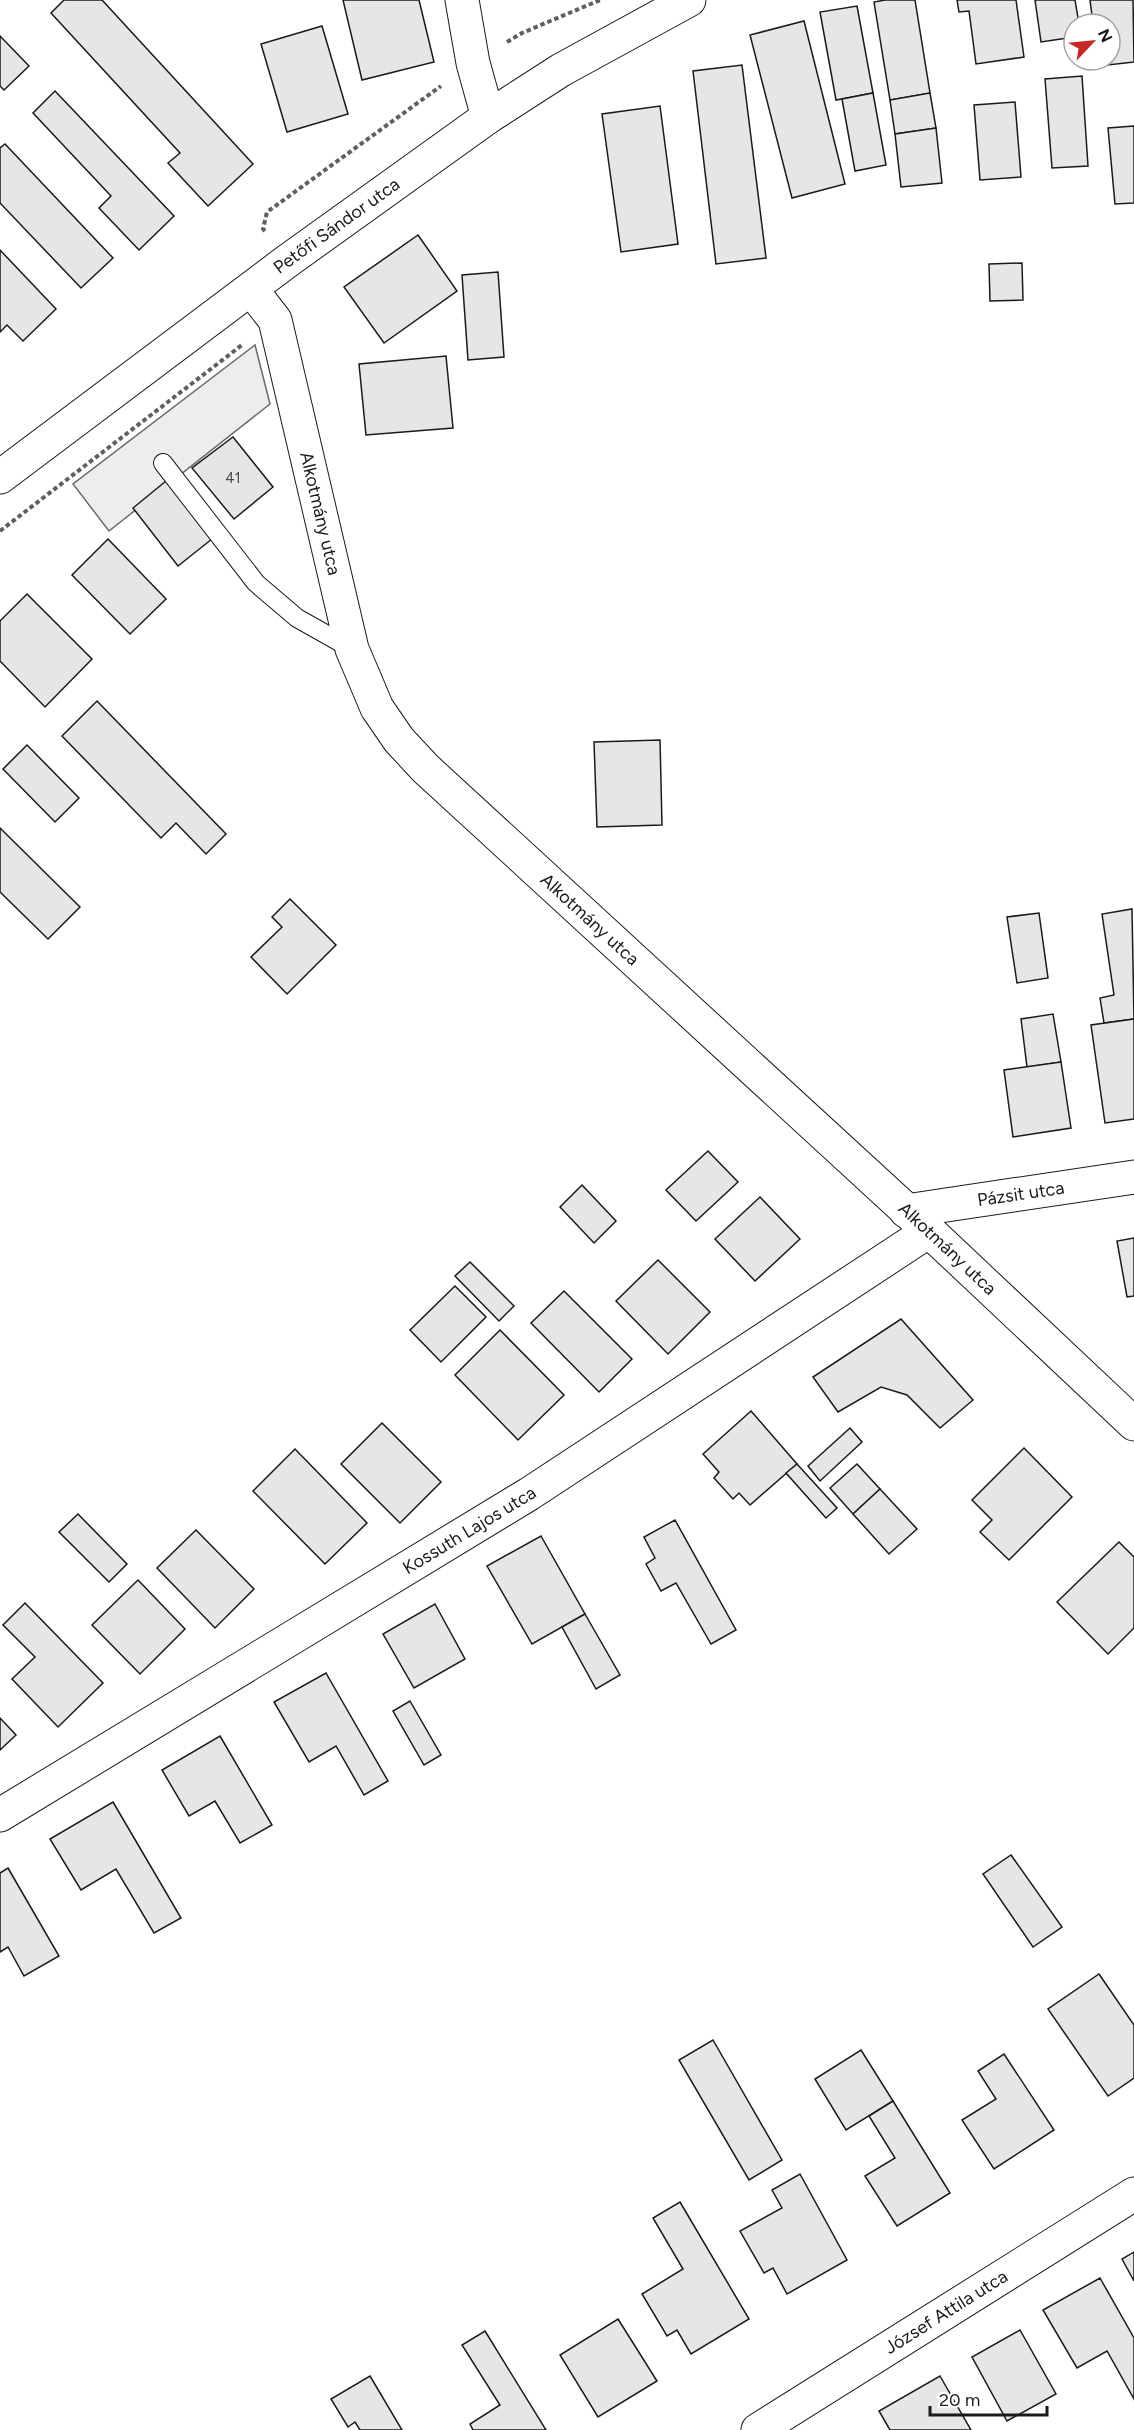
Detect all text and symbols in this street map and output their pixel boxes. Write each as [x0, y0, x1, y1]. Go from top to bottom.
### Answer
north arrow [1062, 12, 1122, 72]
text: N [1094, 26, 1116, 45]
street label: Petőfi Sándor utca [269, 173, 404, 279]
street label: Alkotmány utca [295, 450, 345, 577]
house number: 41 [225, 469, 241, 487]
street label: Alkotmány utca [536, 869, 644, 970]
street label: Pázsit utca [976, 1177, 1066, 1211]
street label: Alkotmány utca [894, 1197, 1001, 1300]
street label: Kossuth Lajos utca [399, 1481, 540, 1579]
street label: József Attila utca [880, 2265, 1012, 2359]
scale bar [930, 2379, 1047, 2417]
text: 20 m [939, 2389, 980, 2411]

